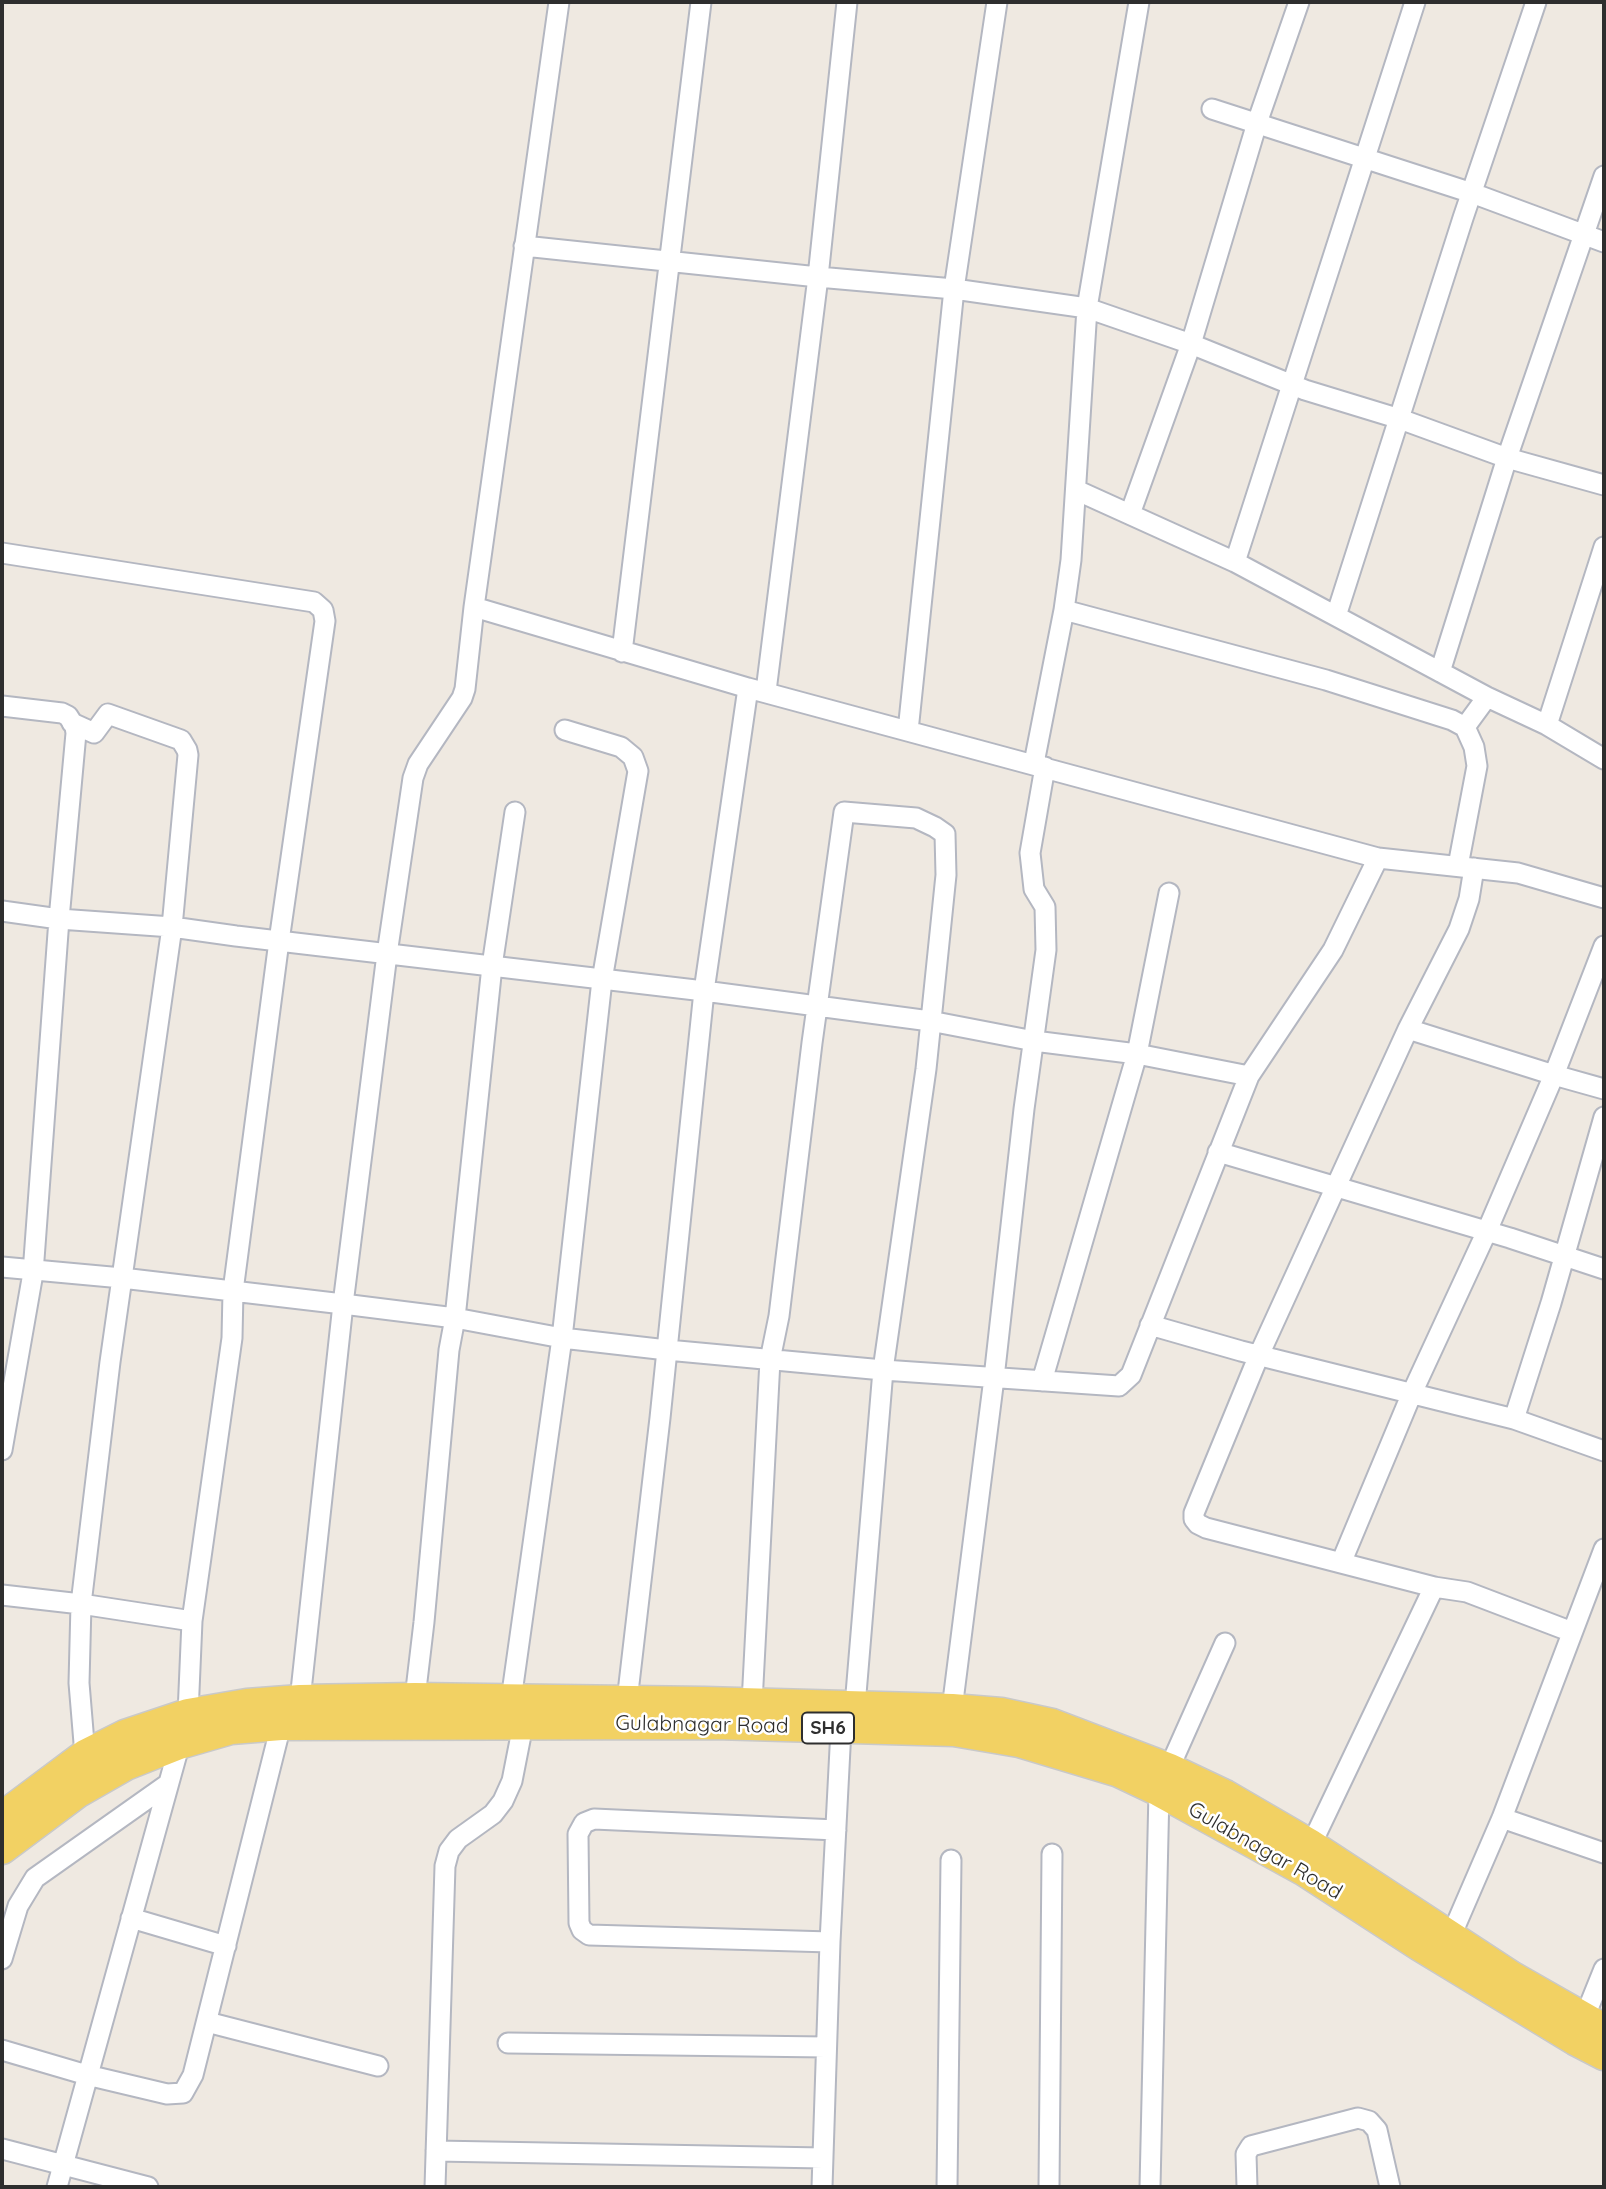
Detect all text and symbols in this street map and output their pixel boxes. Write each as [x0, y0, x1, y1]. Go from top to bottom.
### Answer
street label: Gulabnagar Road [615, 1711, 789, 1739]
road number: SH6 [802, 1712, 854, 1744]
street label: Gulabnagar Road [1184, 1797, 1346, 1905]

